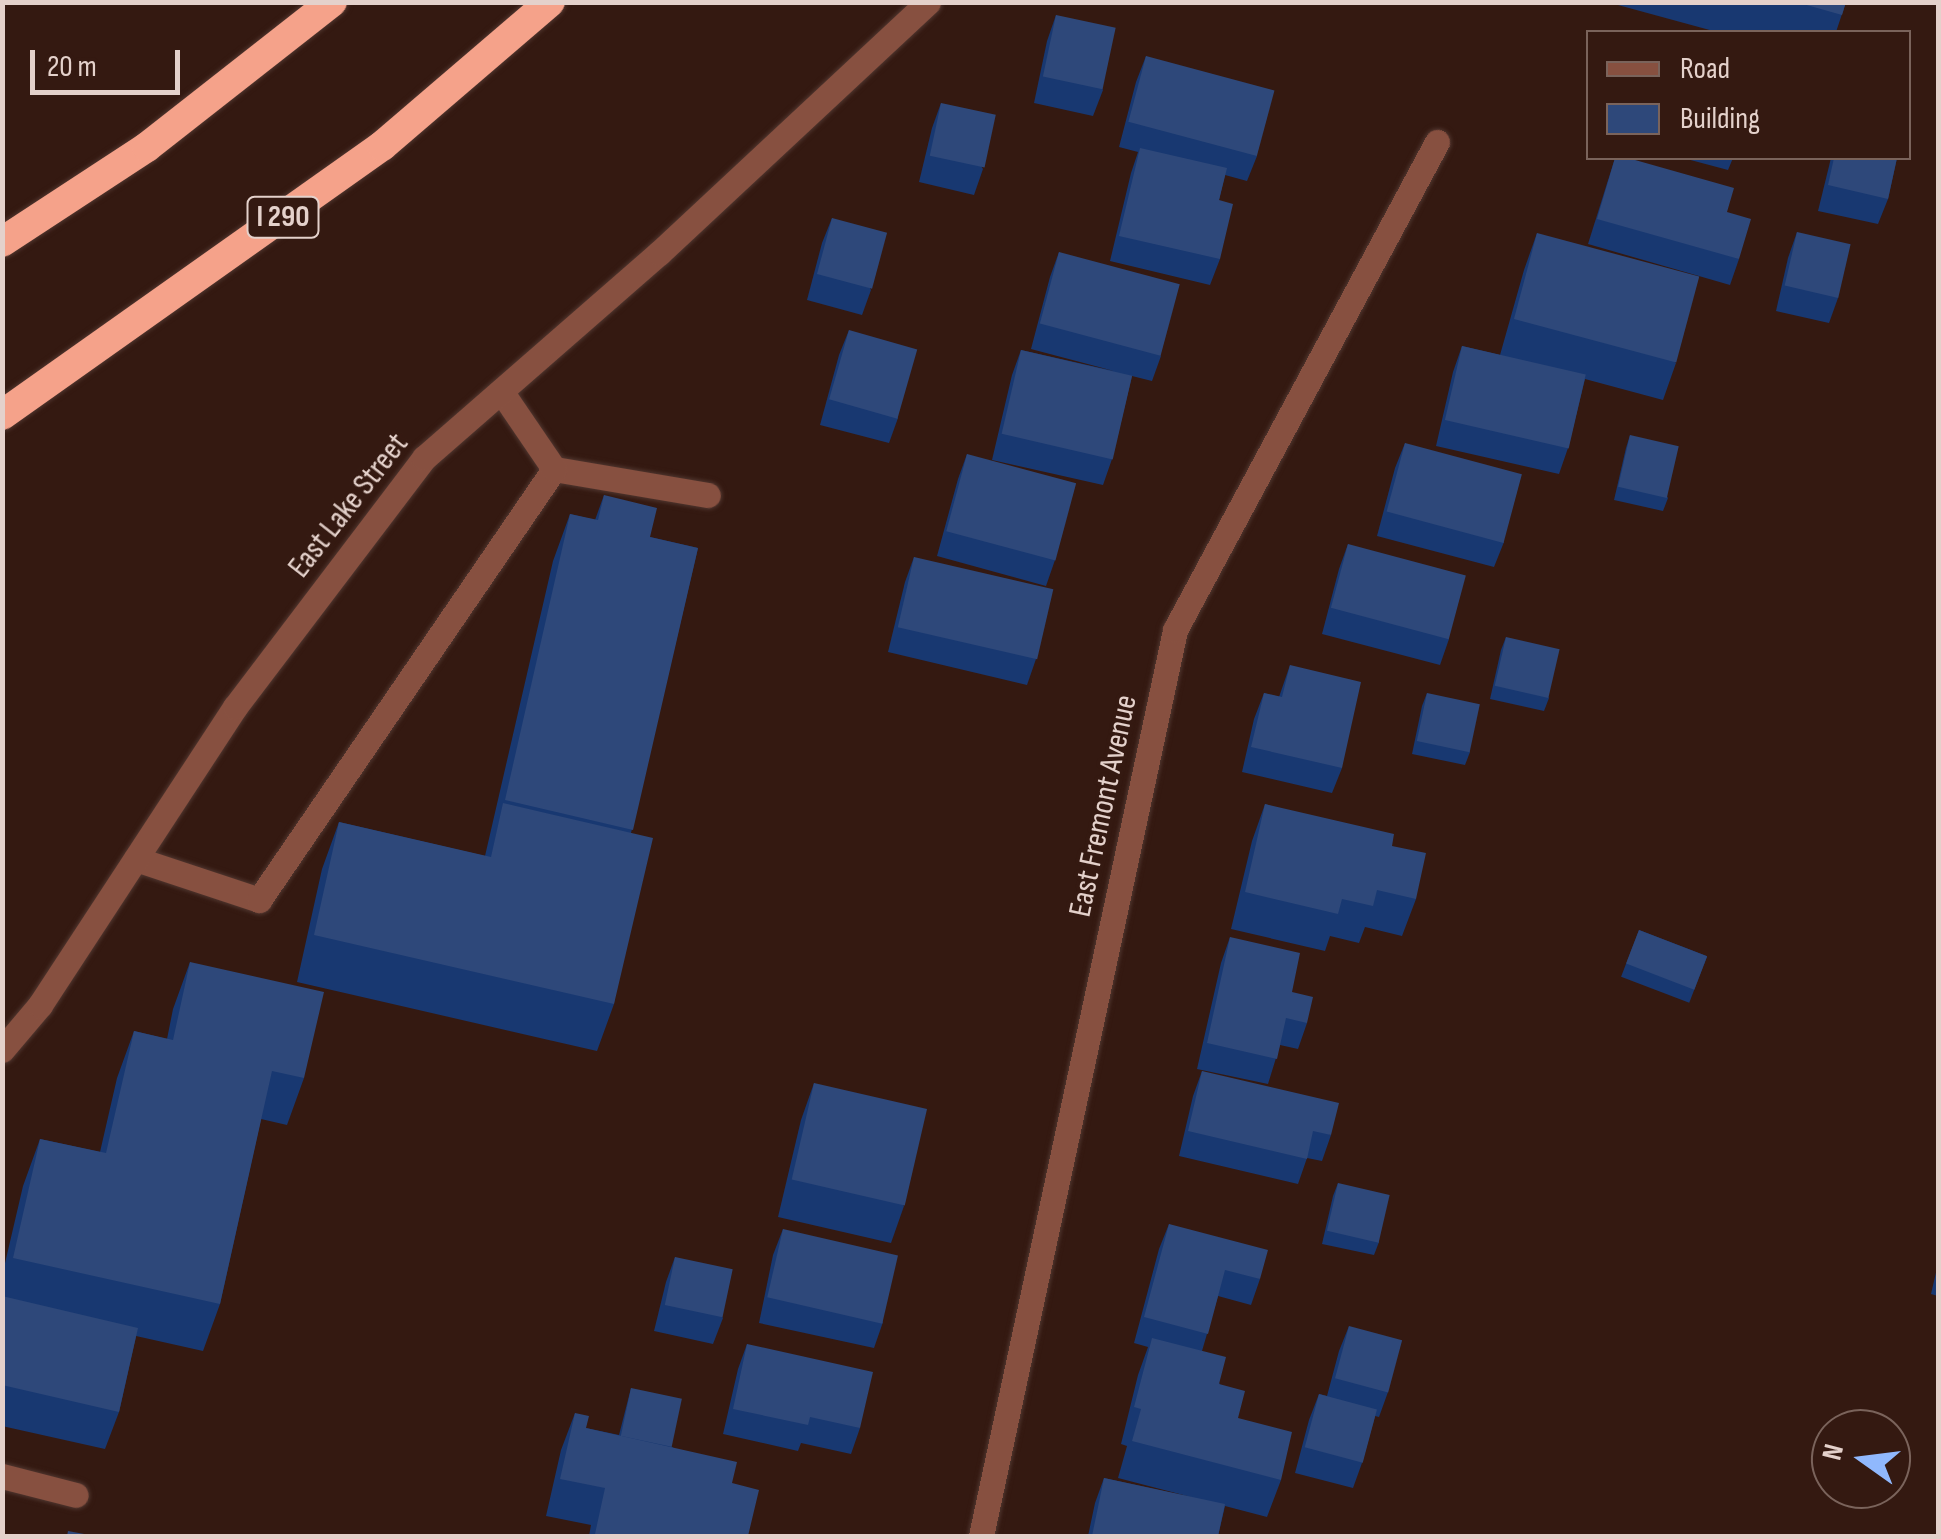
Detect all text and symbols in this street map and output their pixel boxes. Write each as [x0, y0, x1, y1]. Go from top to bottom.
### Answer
scale bar [35, 30, 185, 92]
legend [1586, 30, 1911, 160]
text: 20 m [47, 49, 97, 85]
text: Road [1680, 51, 1730, 87]
text: Building [1680, 101, 1760, 137]
road number: I 290 [246, 192, 320, 242]
street label: East Lake Street [281, 426, 417, 586]
street label: East Fremont Avenue [1062, 692, 1146, 920]
north arrow [1811, 1409, 1911, 1509]
text: N [1816, 1441, 1851, 1463]

